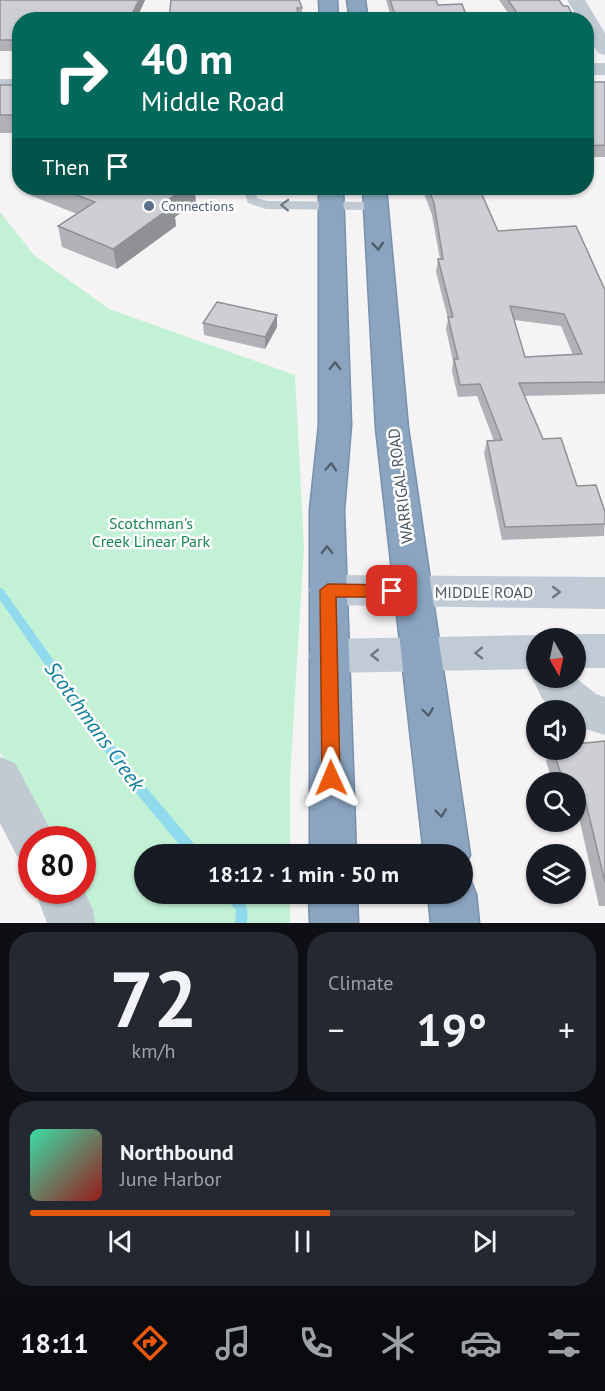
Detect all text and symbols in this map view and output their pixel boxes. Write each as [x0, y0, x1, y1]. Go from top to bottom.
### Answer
text: 40 m [141, 31, 233, 86]
icon: right [42, 36, 120, 114]
text: Middle Road [141, 84, 285, 118]
icon: arrive [101, 150, 134, 183]
text: Then [42, 153, 89, 181]
place label: Connections [161, 197, 234, 215]
marker: Connections [142, 199, 156, 213]
one-way arrow [280, 199, 289, 211]
one-way arrow [371, 241, 384, 250]
one-way arrow [329, 362, 341, 371]
street label: WARRIGAL ROAD [383, 427, 417, 545]
one-way arrow [324, 463, 337, 472]
park label: Scotchman's Creek Linear Park [92, 513, 211, 551]
one-way arrow [321, 546, 333, 555]
pin [366, 565, 417, 616]
icon: arrive [375, 574, 408, 607]
street label: MIDDLE ROAD [435, 582, 533, 602]
one-way arrow [551, 586, 560, 598]
north arrow [526, 628, 586, 688]
map controls [526, 628, 586, 904]
one-way arrow [474, 647, 483, 659]
one-way arrow [370, 649, 379, 661]
water label: Scotchmans Creek [39, 656, 152, 797]
button: sound [526, 700, 586, 760]
one-way arrow [422, 707, 434, 717]
position arrow [299, 746, 363, 810]
button: search [526, 772, 586, 832]
one-way arrow [435, 808, 447, 818]
speed limit sign: 80 [18, 826, 96, 904]
button: layers [526, 844, 586, 904]
text: 18:12 · 1 min · 50 m [208, 860, 399, 888]
text: 72 [109, 948, 198, 1049]
text: Climate [328, 970, 394, 996]
text: 19° [416, 1000, 487, 1058]
text: − [328, 1008, 345, 1051]
text: + [558, 1008, 575, 1051]
text: km/h [132, 1038, 175, 1064]
text: Northbound [120, 1138, 234, 1166]
text: June Harbor [120, 1166, 222, 1192]
icon: previous [104, 1225, 137, 1258]
icon: pause [286, 1225, 319, 1258]
icon: next [468, 1225, 501, 1258]
icon: directions [129, 1322, 171, 1364]
icon: music [212, 1322, 254, 1364]
icon: phone [295, 1322, 337, 1364]
icon: climate [377, 1322, 419, 1364]
icon: car [460, 1322, 502, 1364]
icon: filters [543, 1322, 585, 1364]
text: 18:11 [20, 1326, 89, 1360]

